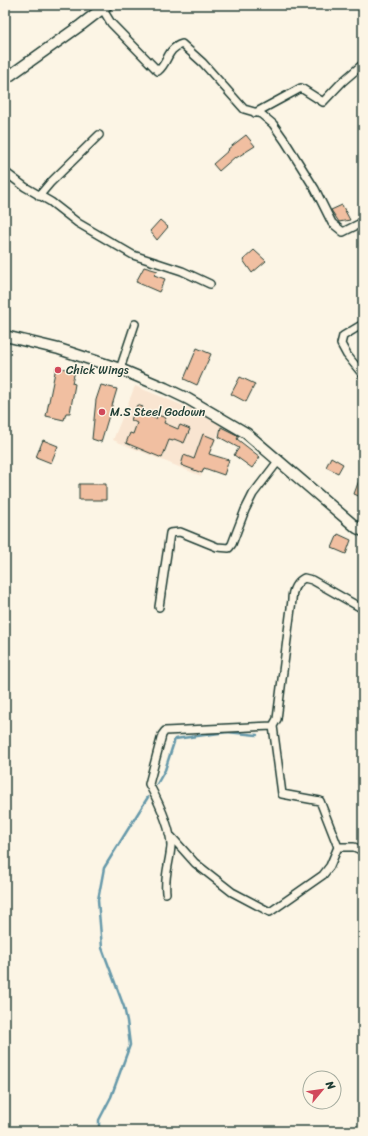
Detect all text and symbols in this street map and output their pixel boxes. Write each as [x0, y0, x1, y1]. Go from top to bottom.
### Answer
place label: Chick Wings [66, 359, 129, 381]
marker: Chick Wings [53, 365, 63, 375]
place label: M.S Steel Godown [110, 401, 206, 423]
marker: M.S Steel Godown [97, 407, 107, 417]
north arrow [302, 1070, 342, 1110]
text: N [320, 1077, 341, 1094]

